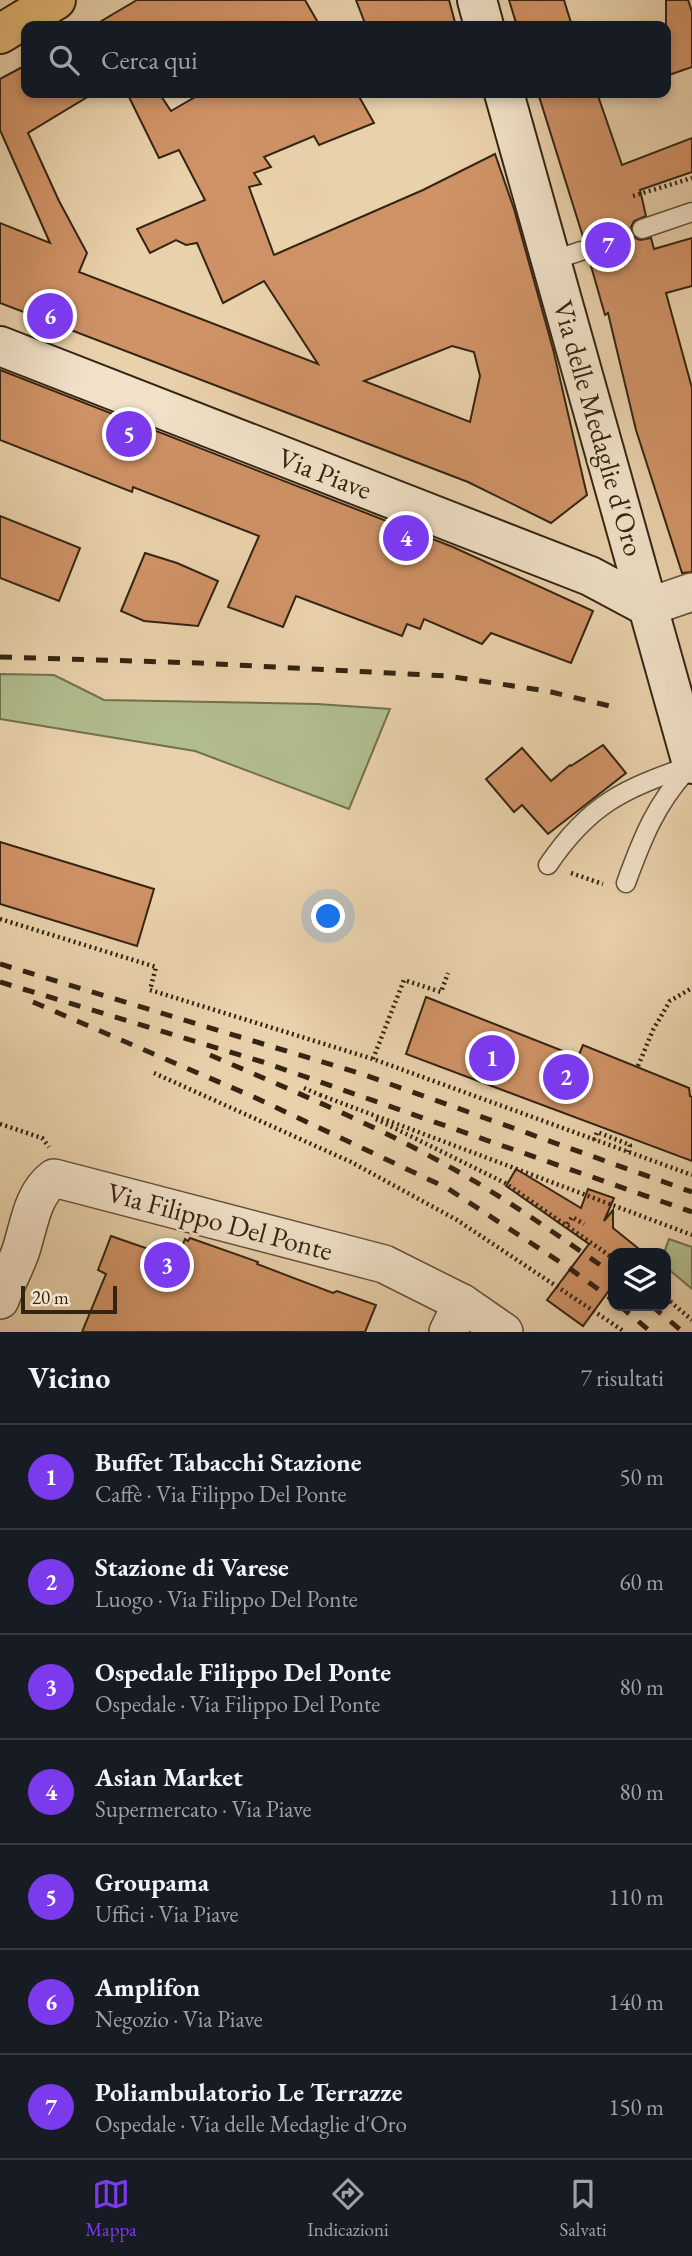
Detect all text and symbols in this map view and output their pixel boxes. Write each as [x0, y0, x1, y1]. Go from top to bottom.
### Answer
search box [21, 21, 671, 98]
icon: search [45, 41, 83, 79]
text: Cerca qui [101, 43, 198, 77]
pin: 7 [585, 219, 631, 271]
pin: 6 [27, 290, 73, 342]
street label: Via delle Medaglie d'Oro [545, 296, 653, 560]
pin: 5 [106, 408, 152, 460]
street label: Via Piave [273, 439, 377, 507]
pin: 4 [383, 512, 429, 564]
your location [311, 899, 345, 933]
pin: 1 [469, 1032, 515, 1084]
pin: 2 [543, 1051, 589, 1103]
street label: Via Filippo Del Ponte [103, 1174, 337, 1268]
pin: 3 [144, 1239, 190, 1291]
map controls [608, 1248, 671, 1311]
button: layers [608, 1248, 671, 1311]
scale bar [21, 1283, 117, 1315]
text: 20 m [32, 1285, 69, 1310]
text: Vicino [28, 1358, 110, 1397]
text: 7 risultati [581, 1363, 664, 1393]
text: Buffet Tabacchi Stazione [95, 1445, 362, 1479]
text: 1 [45, 1462, 57, 1492]
text: 50 m [619, 1462, 664, 1492]
text: Caffè · Via Filippo Del Ponte [95, 1479, 346, 1509]
text: Stazione di Varese [95, 1550, 289, 1584]
text: 2 [45, 1567, 57, 1597]
text: 60 m [619, 1567, 664, 1597]
text: Luogo · Via Filippo Del Ponte [95, 1584, 358, 1614]
text: Ospedale Filippo Del Ponte [95, 1655, 391, 1689]
text: 3 [45, 1672, 57, 1702]
text: 80 m [619, 1672, 664, 1702]
text: Ospedale · Via Filippo Del Ponte [95, 1689, 380, 1719]
text: Asian Market [95, 1760, 243, 1794]
text: 4 [45, 1777, 57, 1807]
text: 80 m [619, 1777, 664, 1807]
text: Supermercato · Via Piave [95, 1794, 311, 1824]
text: Groupama [95, 1865, 209, 1899]
text: 5 [45, 1882, 57, 1912]
text: 110 m [608, 1882, 664, 1912]
text: Uffici · Via Piave [95, 1899, 239, 1929]
text: Amplifon [95, 1970, 200, 2004]
text: 6 [45, 1987, 57, 2017]
text: 140 m [608, 1987, 664, 2017]
text: Negozio · Via Piave [95, 2004, 263, 2034]
text: Poliambulatorio Le Terrazze [95, 2075, 403, 2109]
text: 7 [45, 2092, 57, 2122]
text: 150 m [608, 2092, 664, 2122]
text: Ospedale · Via delle Medaglie d'Oro [95, 2109, 407, 2139]
tab: Mappa [85, 2175, 137, 2242]
tab: Indicazioni [307, 2175, 389, 2242]
tab: Salvati [559, 2175, 607, 2242]

